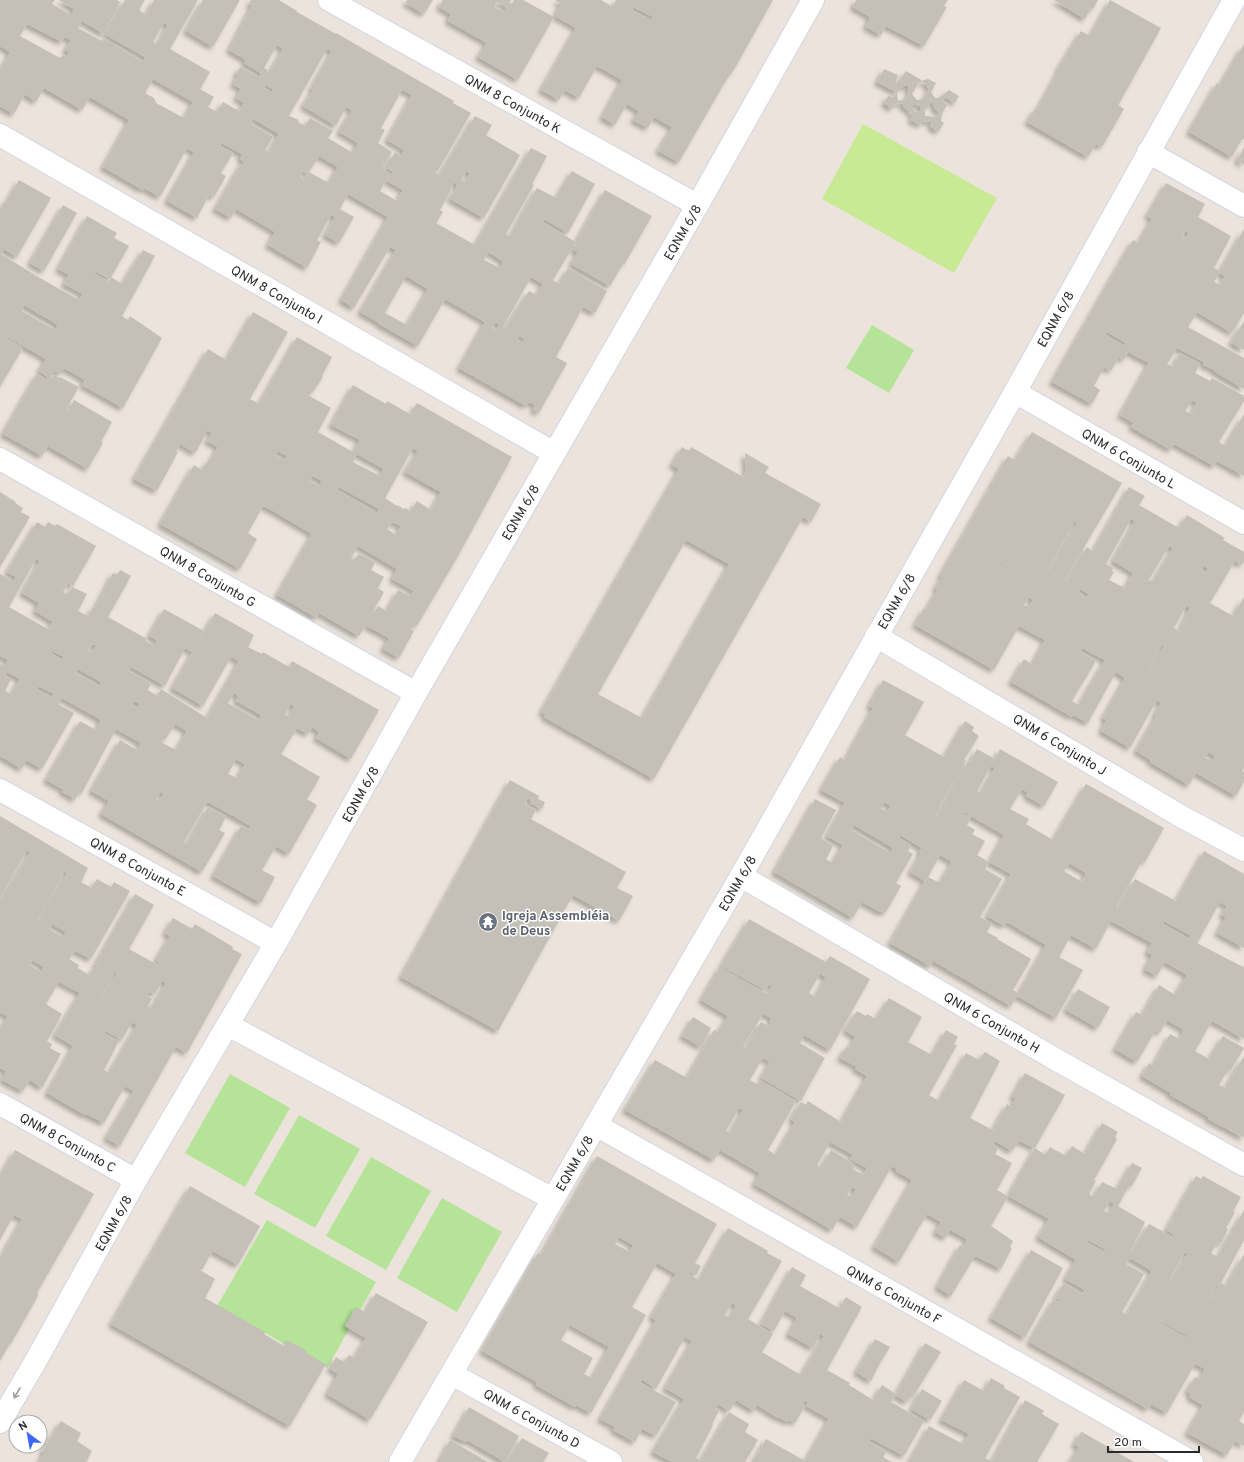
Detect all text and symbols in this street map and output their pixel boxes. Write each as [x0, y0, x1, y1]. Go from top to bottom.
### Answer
street label: QNM 8 Conjunto K [461, 72, 563, 138]
street label: EQNM 6/8 [661, 202, 706, 264]
street label: QNM 8 Conjunto I [227, 263, 325, 328]
street label: EQNM 6/8 [1035, 289, 1079, 351]
street label: QNM 6 Conjunto L [1078, 426, 1178, 493]
street label: EQNM 6/8 [499, 482, 544, 544]
street label: QNM 8 Conjunto G [156, 544, 258, 612]
street label: EQNM 6/8 [875, 571, 920, 633]
street label: QNM 6 Conjunto J [1009, 711, 1109, 780]
street label: EQNM 6/8 [340, 764, 384, 826]
street label: QNM 8 Conjunto E [86, 835, 188, 901]
street label: EQNM 6/8 [716, 853, 761, 915]
place label: Igreja Assembléia de Deus [502, 909, 609, 940]
temple icon: Igreja Assembléia de Deus [477, 911, 499, 933]
street label: QNM 6 Conjunto H [940, 990, 1042, 1058]
street label: QNM 8 Conjunto C [16, 1111, 118, 1177]
street label: EQNM 6/8 [553, 1133, 598, 1195]
street label: EQNM 6/8 [93, 1193, 137, 1255]
street label: QNM 6 Conjunto F [843, 1263, 943, 1329]
one-way arrow [13, 1387, 21, 1399]
street label: QNM 6 Conjunto D [480, 1387, 582, 1453]
north arrow [8, 1414, 48, 1454]
text: N [16, 1418, 30, 1434]
scale bar [1108, 1428, 1199, 1454]
text: 20 m [1114, 1435, 1142, 1451]

